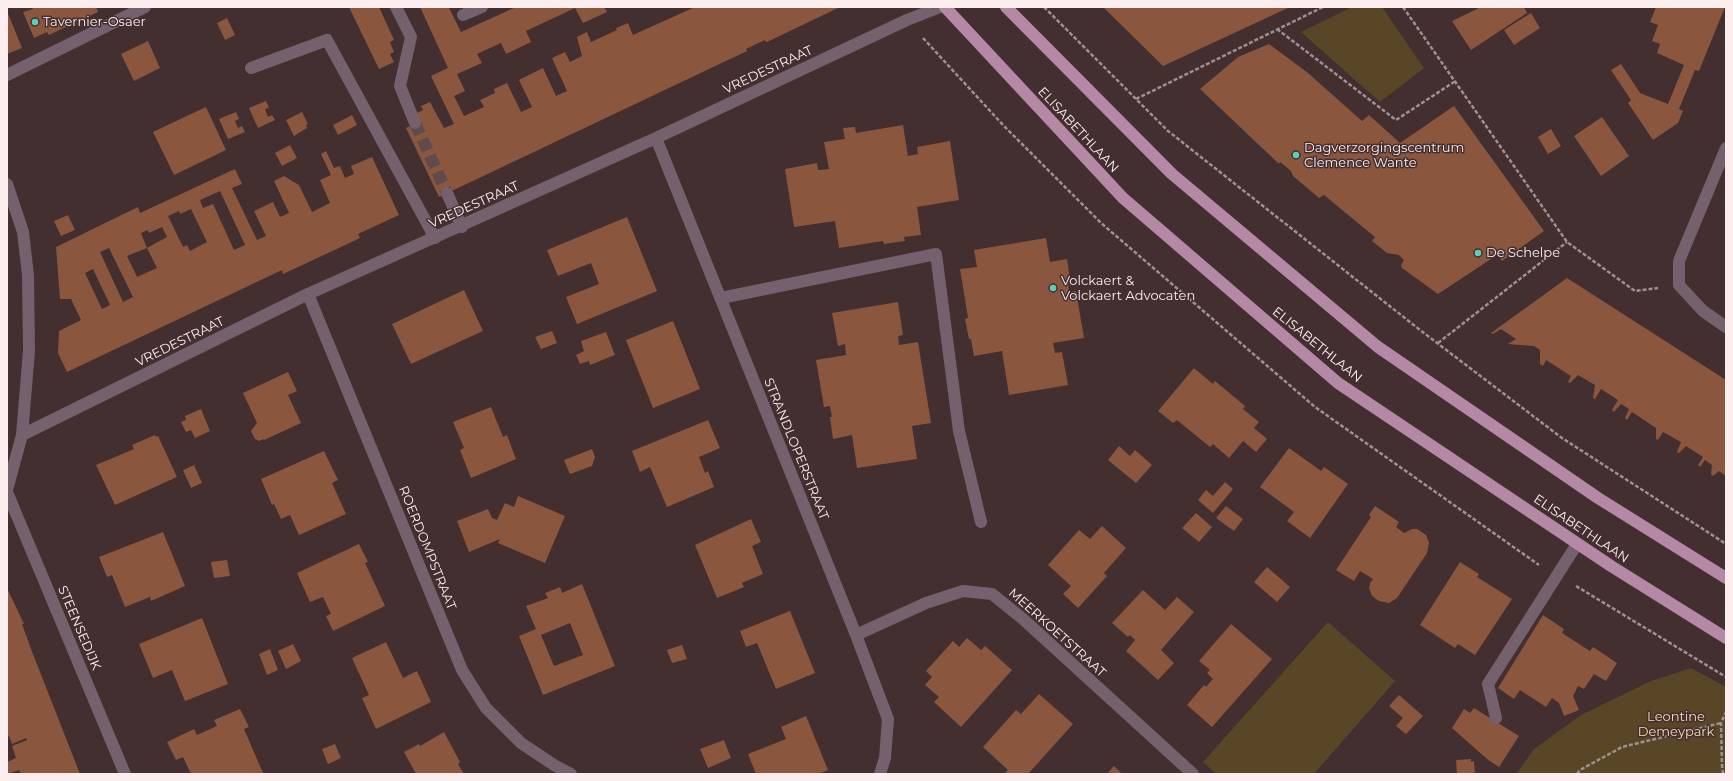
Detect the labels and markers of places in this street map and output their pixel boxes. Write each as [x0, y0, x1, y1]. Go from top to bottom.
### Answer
place label: Tavernier-Osaer [43, 14, 146, 30]
marker: Tavernier-Osaer [30, 17, 40, 27]
place label: Dagverzorgingscentrum Clemence Wante [1304, 140, 1464, 171]
marker: Dagverzorgingscentrum Clemence Wante [1291, 150, 1301, 160]
place label: De Schelpe [1486, 245, 1560, 261]
marker: De Schelpe [1473, 248, 1483, 258]
place label: Volckaert & Volckaert Advocaten [1061, 273, 1195, 304]
marker: Volckaert & Volckaert Advocaten [1048, 283, 1058, 293]

